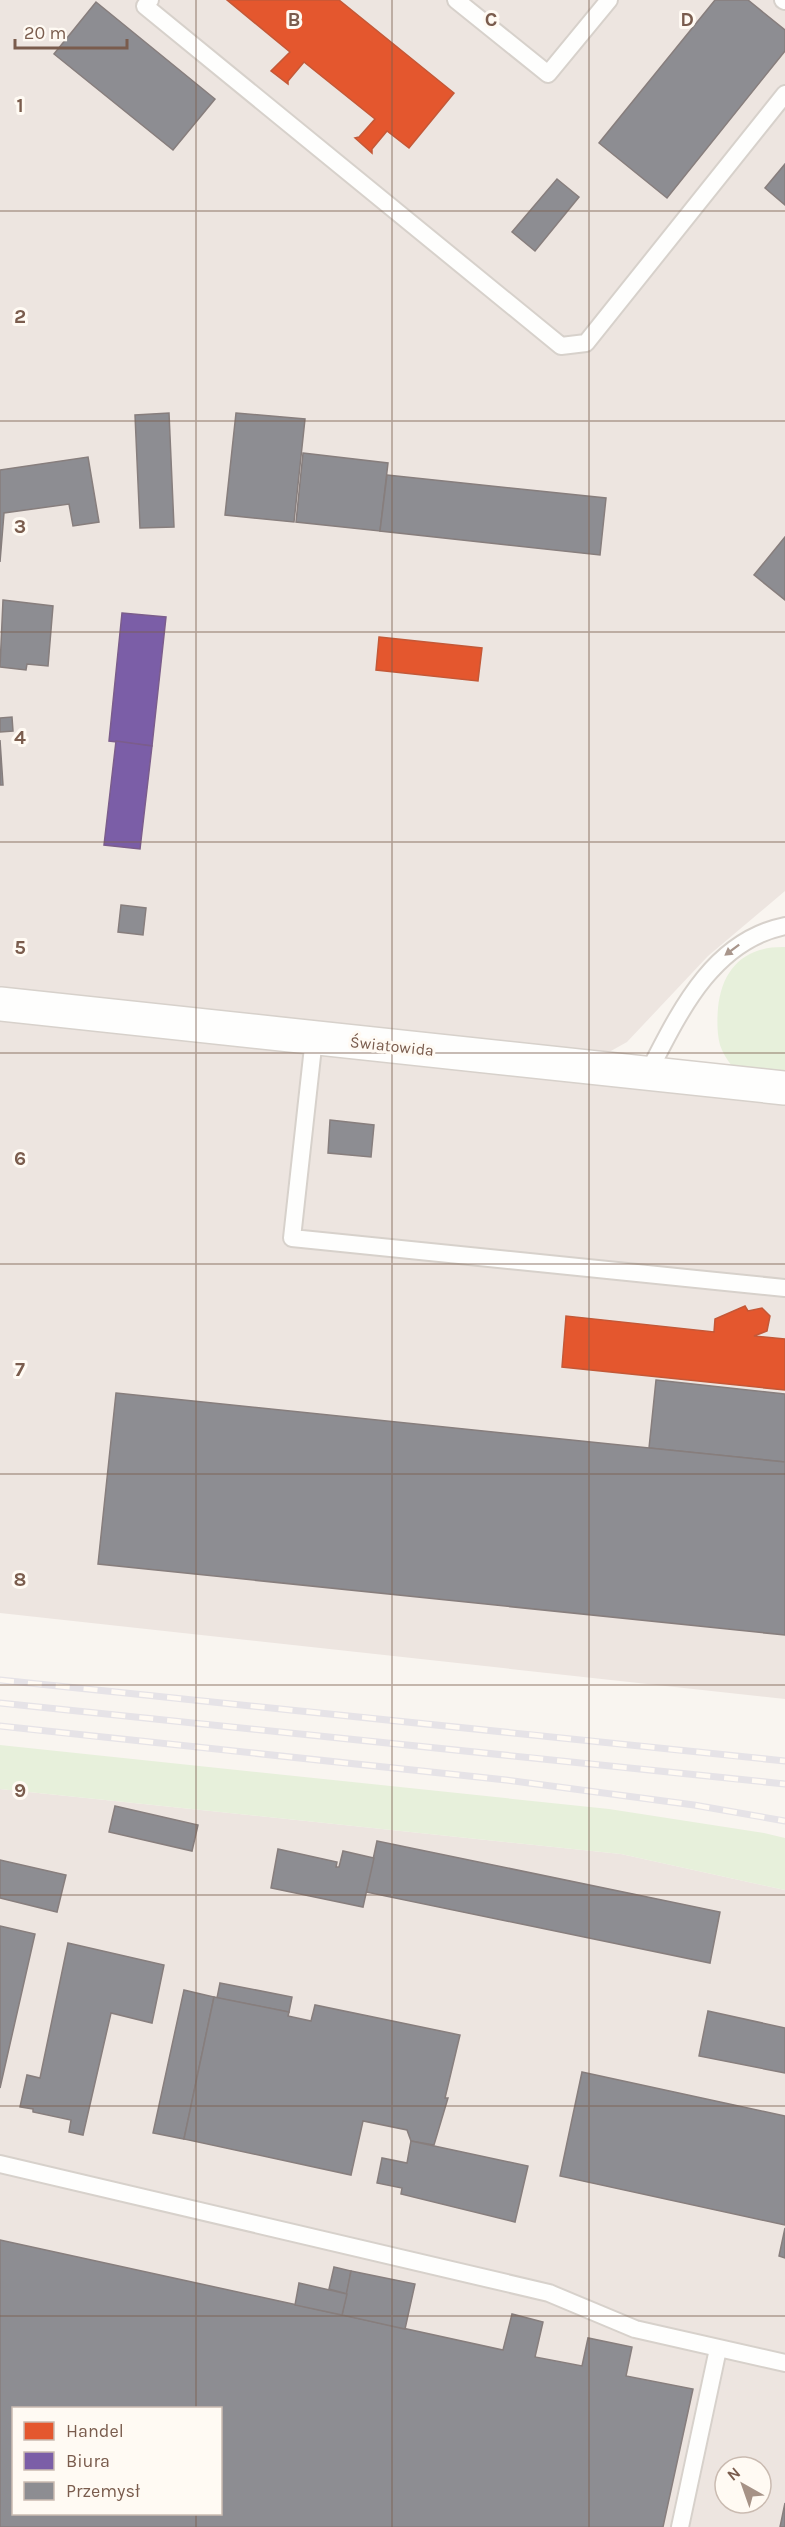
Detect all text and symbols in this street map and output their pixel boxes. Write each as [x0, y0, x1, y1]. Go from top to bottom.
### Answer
text: B [288, 8, 300, 31]
text: C [485, 8, 497, 31]
text: D [680, 8, 694, 31]
scale bar [15, 12, 128, 50]
text: 20 m [24, 22, 66, 44]
text: 1 [16, 94, 24, 117]
text: 2 [14, 305, 26, 328]
text: 3 [14, 515, 26, 538]
text: 4 [14, 726, 26, 749]
text: 5 [14, 936, 26, 959]
one-way arrow [725, 944, 740, 956]
street label: Światowida [349, 1032, 435, 1060]
text: 6 [14, 1147, 26, 1170]
text: 7 [15, 1358, 25, 1381]
text: 8 [14, 1568, 26, 1591]
text: 9 [14, 1779, 26, 1802]
legend [12, 2407, 222, 2515]
text: Handel [66, 2420, 124, 2442]
text: Biura [66, 2450, 110, 2472]
north arrow [713, 2455, 773, 2515]
text: N [723, 2463, 744, 2485]
text: Przemysł [66, 2480, 140, 2502]

